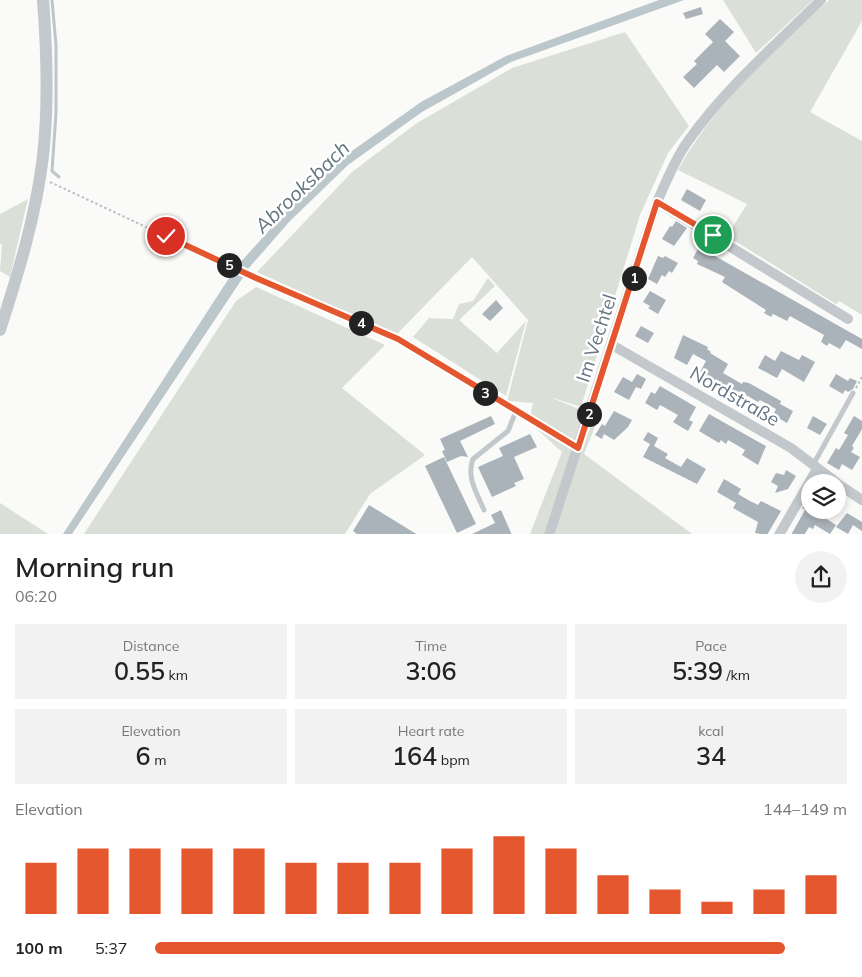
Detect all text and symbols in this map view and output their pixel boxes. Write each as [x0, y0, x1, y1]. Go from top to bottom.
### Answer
water label: Abrooksbach [248, 135, 354, 239]
pin [692, 214, 734, 256]
pin [145, 215, 187, 257]
icon: arrive [699, 221, 727, 249]
icon: check [152, 222, 180, 250]
pin: 5 [216, 252, 242, 278]
text: 5 [225, 256, 234, 274]
pin: 1 [622, 266, 646, 290]
text: 1 [630, 269, 639, 287]
street label: Im Vechtel [571, 291, 621, 385]
pin: 4 [348, 310, 374, 336]
text: 4 [357, 314, 366, 332]
street label: Nordstraße [686, 361, 784, 431]
pin: 3 [472, 380, 498, 406]
text: 3 [481, 384, 490, 402]
pin: 2 [576, 402, 602, 426]
text: 2 [585, 405, 594, 423]
map controls [801, 474, 846, 519]
button: layers [801, 474, 846, 519]
text: Morning run [15, 549, 174, 584]
button: share [795, 551, 847, 603]
text: 06:20 [15, 586, 57, 606]
text: Distance [123, 637, 179, 655]
text: Time [415, 637, 447, 655]
text: Pace [695, 637, 727, 655]
text: 0.55 [114, 655, 165, 686]
text: 3:06 [406, 655, 456, 686]
text: 5:39 [672, 655, 723, 686]
text: km [165, 666, 188, 684]
text: /km [723, 666, 750, 684]
text: Elevation [121, 722, 181, 740]
text: Heart rate [398, 722, 464, 740]
text: kcal [698, 722, 724, 740]
text: 6 [136, 740, 151, 771]
text: 164 [392, 740, 437, 771]
text: 34 [696, 740, 726, 771]
text: m [151, 751, 166, 769]
text: bpm [437, 751, 470, 769]
text: Elevation [15, 799, 83, 819]
text: 144–149 m [763, 799, 847, 819]
text: 100 m [15, 938, 63, 958]
text: 5:37 [95, 938, 127, 958]

